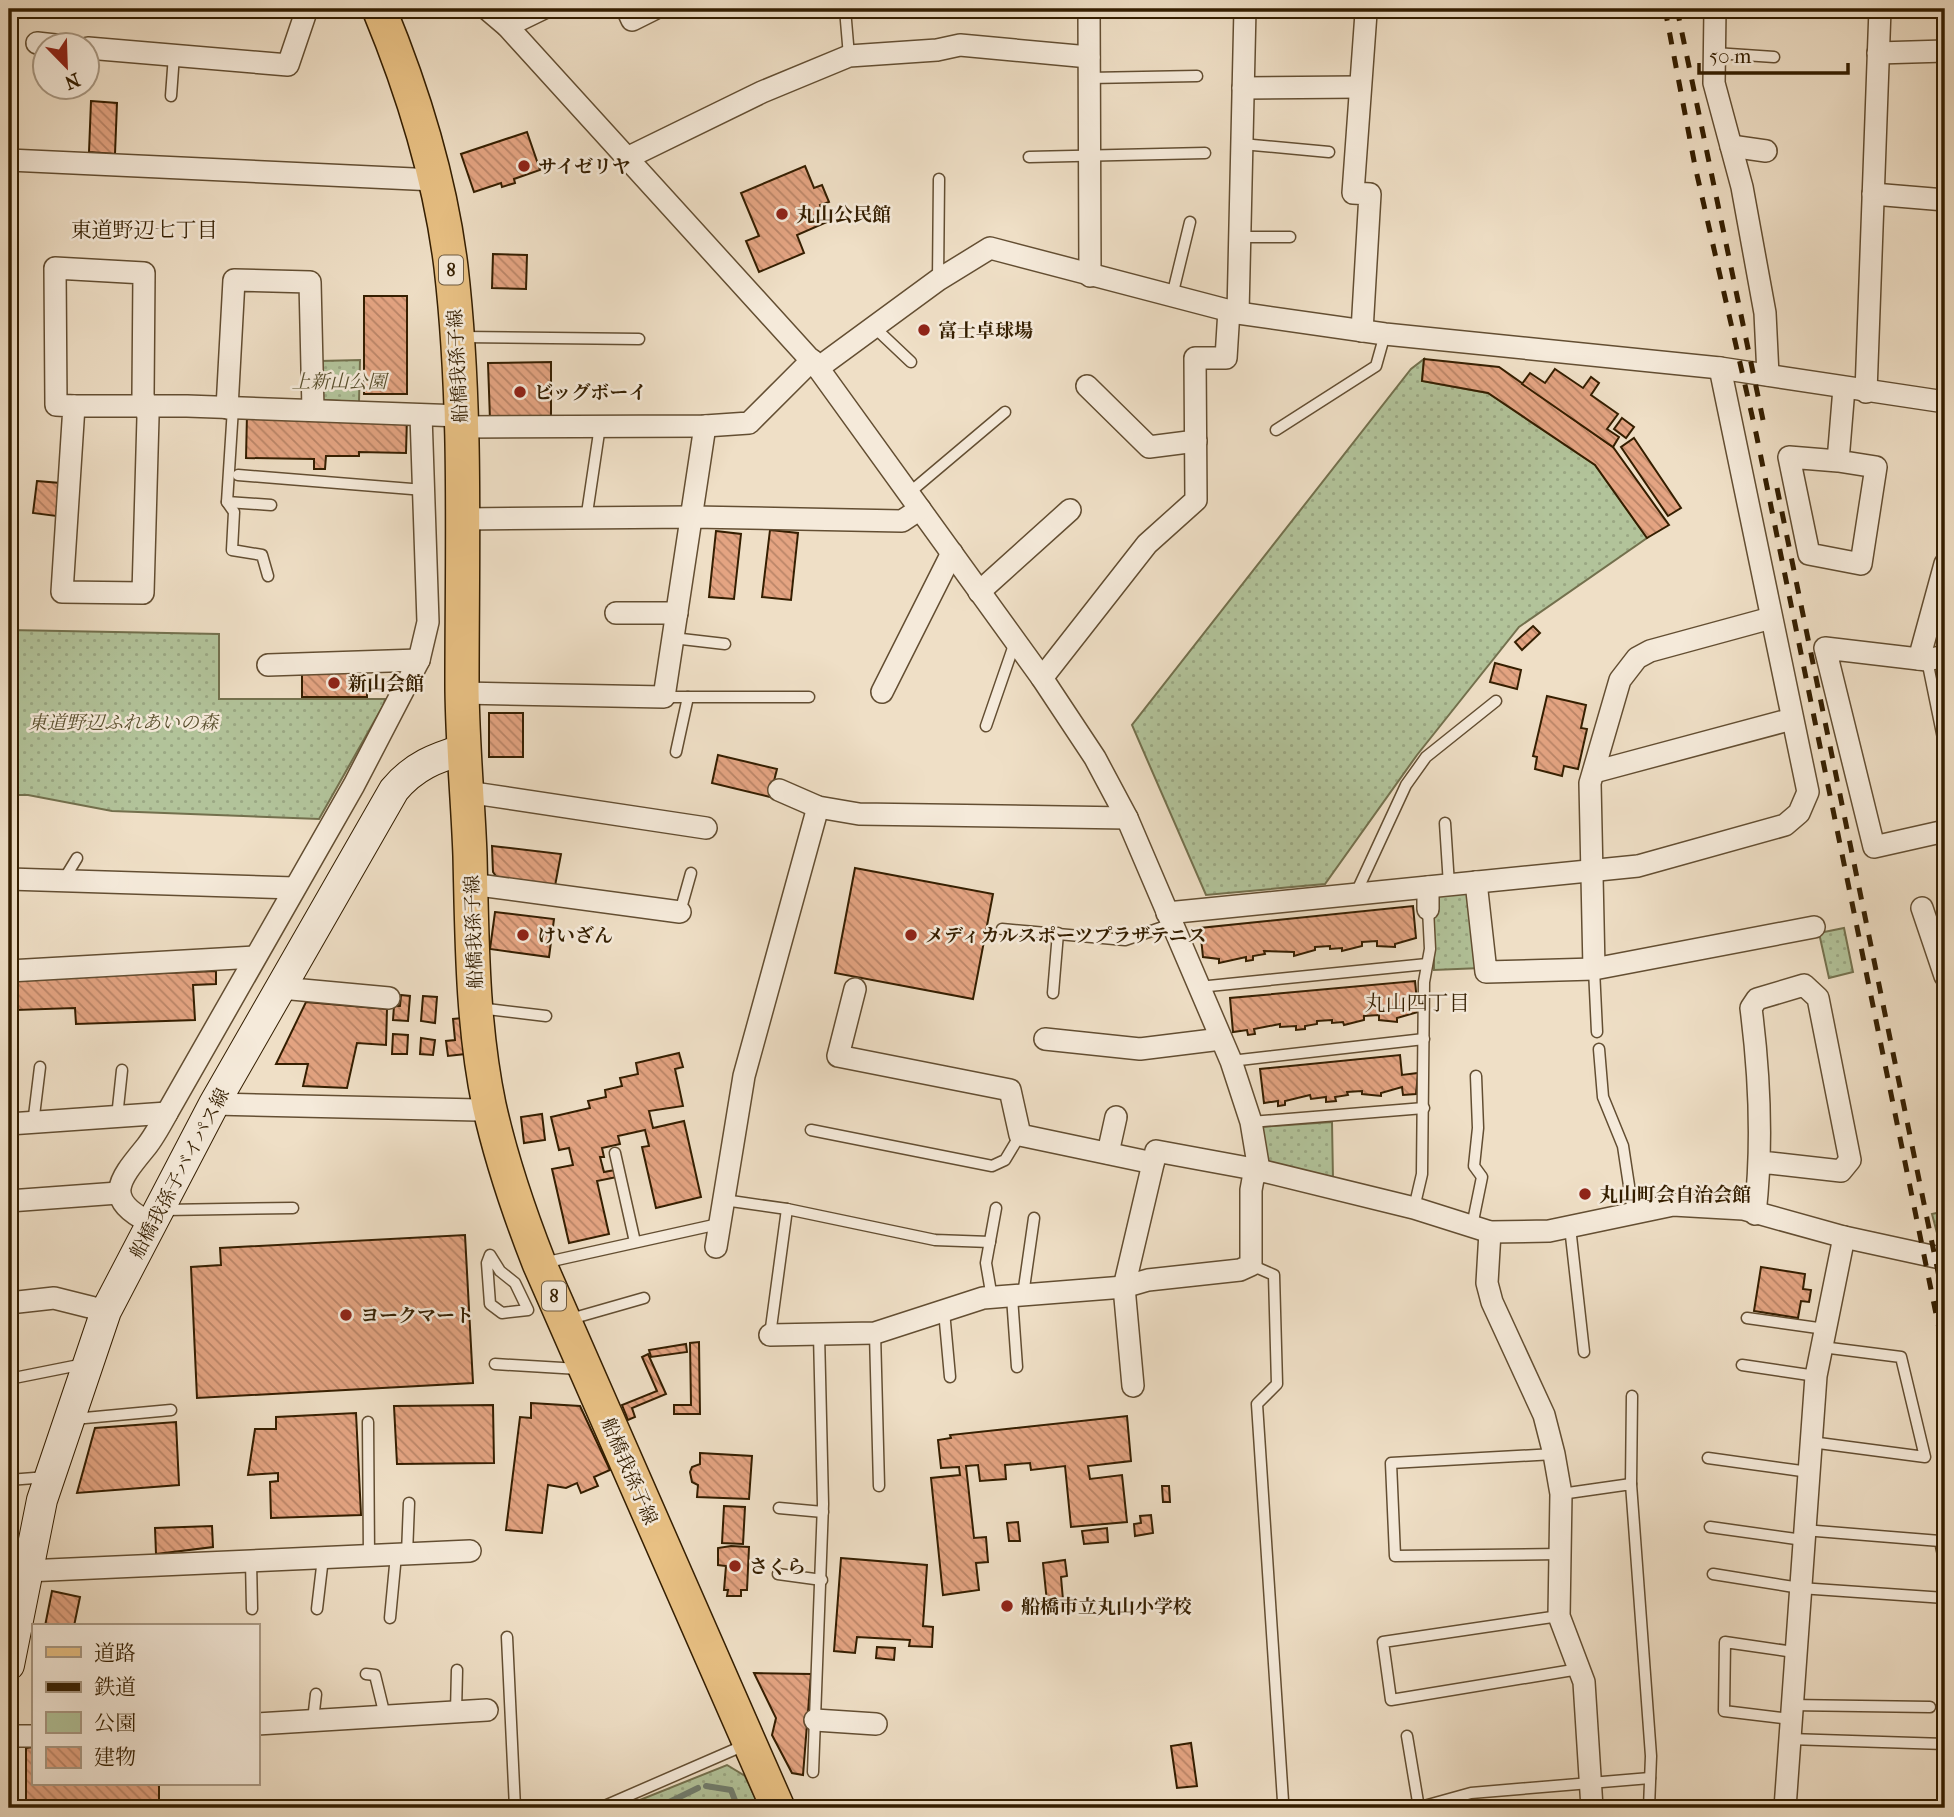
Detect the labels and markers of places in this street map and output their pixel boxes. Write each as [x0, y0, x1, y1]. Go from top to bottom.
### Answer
place label: サイゼリヤ [538, 156, 631, 178]
marker: サイゼリヤ [516, 158, 532, 174]
place label: 丸山公民館 [796, 204, 891, 226]
marker: 丸山公民館 [774, 206, 790, 222]
place label: 富士卓球場 [938, 320, 1033, 342]
marker: 富士卓球場 [916, 322, 932, 338]
place label: ビッグボーイ [534, 382, 647, 404]
marker: ビッグボーイ [512, 384, 528, 400]
place label: 新山会館 [348, 673, 424, 695]
marker: 新山会館 [326, 675, 342, 691]
place label: けいざん [537, 925, 613, 947]
place label: メディカルスポーツプラザテニス [925, 925, 1206, 947]
marker: けいざん [515, 927, 531, 943]
marker: メディカルスポーツプラザテニス [903, 927, 919, 943]
place label: 丸山町会自治会館 [1599, 1184, 1751, 1206]
marker: 丸山町会自治会館 [1577, 1186, 1593, 1202]
place label: ヨークマート [360, 1305, 474, 1327]
marker: ヨークマート [338, 1307, 354, 1323]
place label: さくら [749, 1556, 806, 1578]
marker: さくら [727, 1558, 743, 1574]
place label: 船橋市立丸山小学校 [1021, 1596, 1192, 1618]
marker: 船橋市立丸山小学校 [999, 1598, 1015, 1614]

